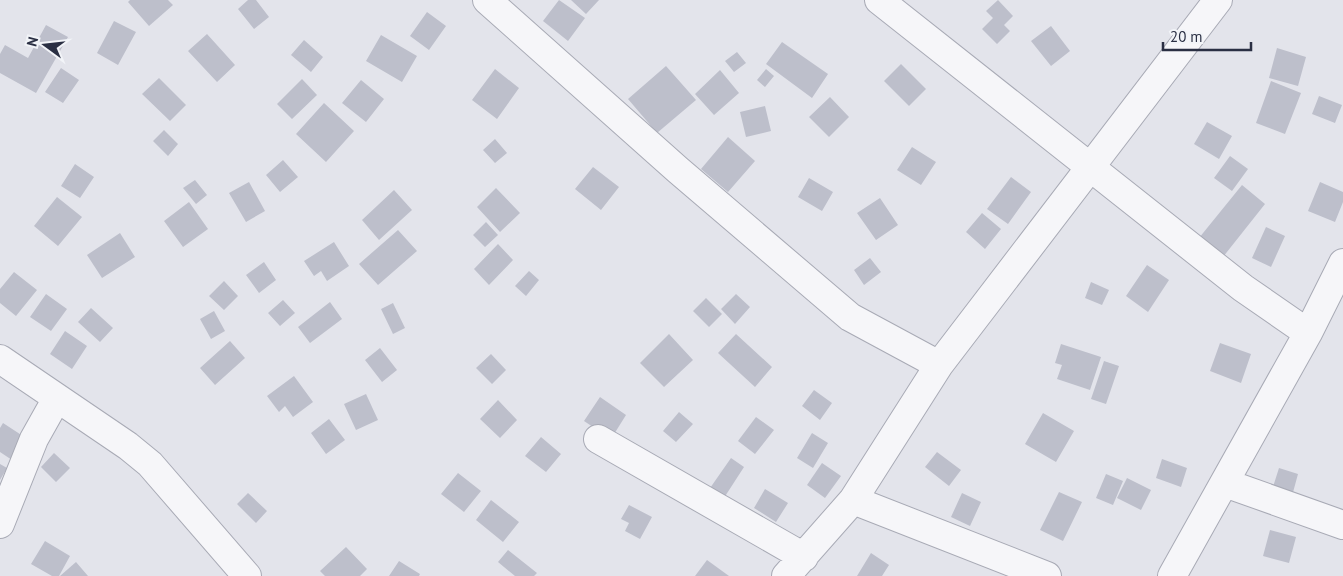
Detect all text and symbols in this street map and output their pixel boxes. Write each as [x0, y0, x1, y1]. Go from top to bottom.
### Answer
north arrow [20, 20, 70, 70]
scale bar [1163, 20, 1250, 52]
text: 20 m [1170, 27, 1203, 46]
text: N [23, 35, 42, 48]

